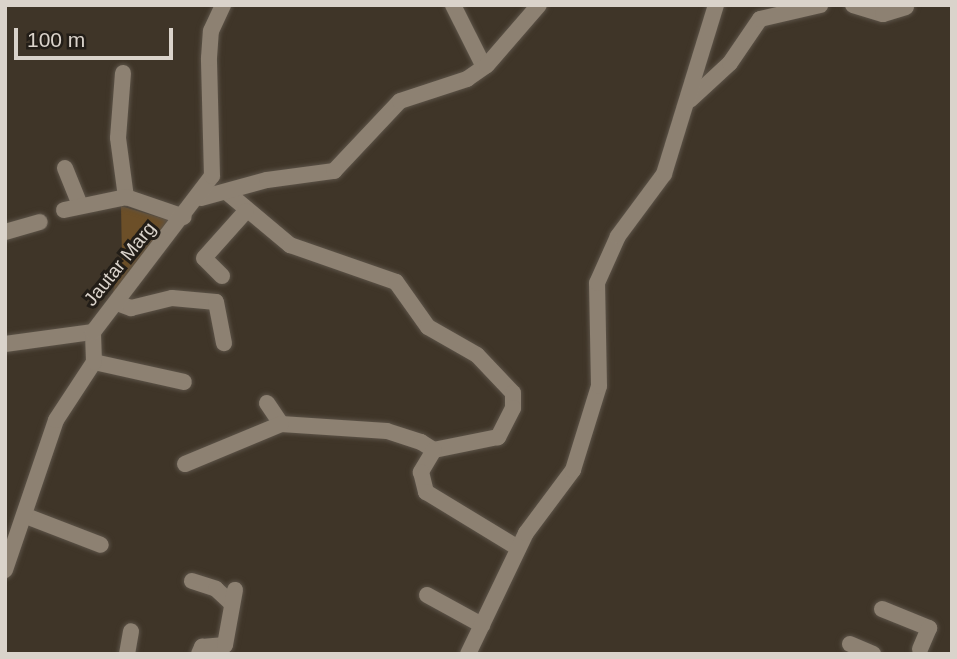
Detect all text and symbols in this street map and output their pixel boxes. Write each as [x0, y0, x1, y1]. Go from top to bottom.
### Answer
scale bar [18, 14, 177, 58]
text: 100 m [27, 28, 85, 51]
street label: Jautar Marg [79, 217, 161, 311]

